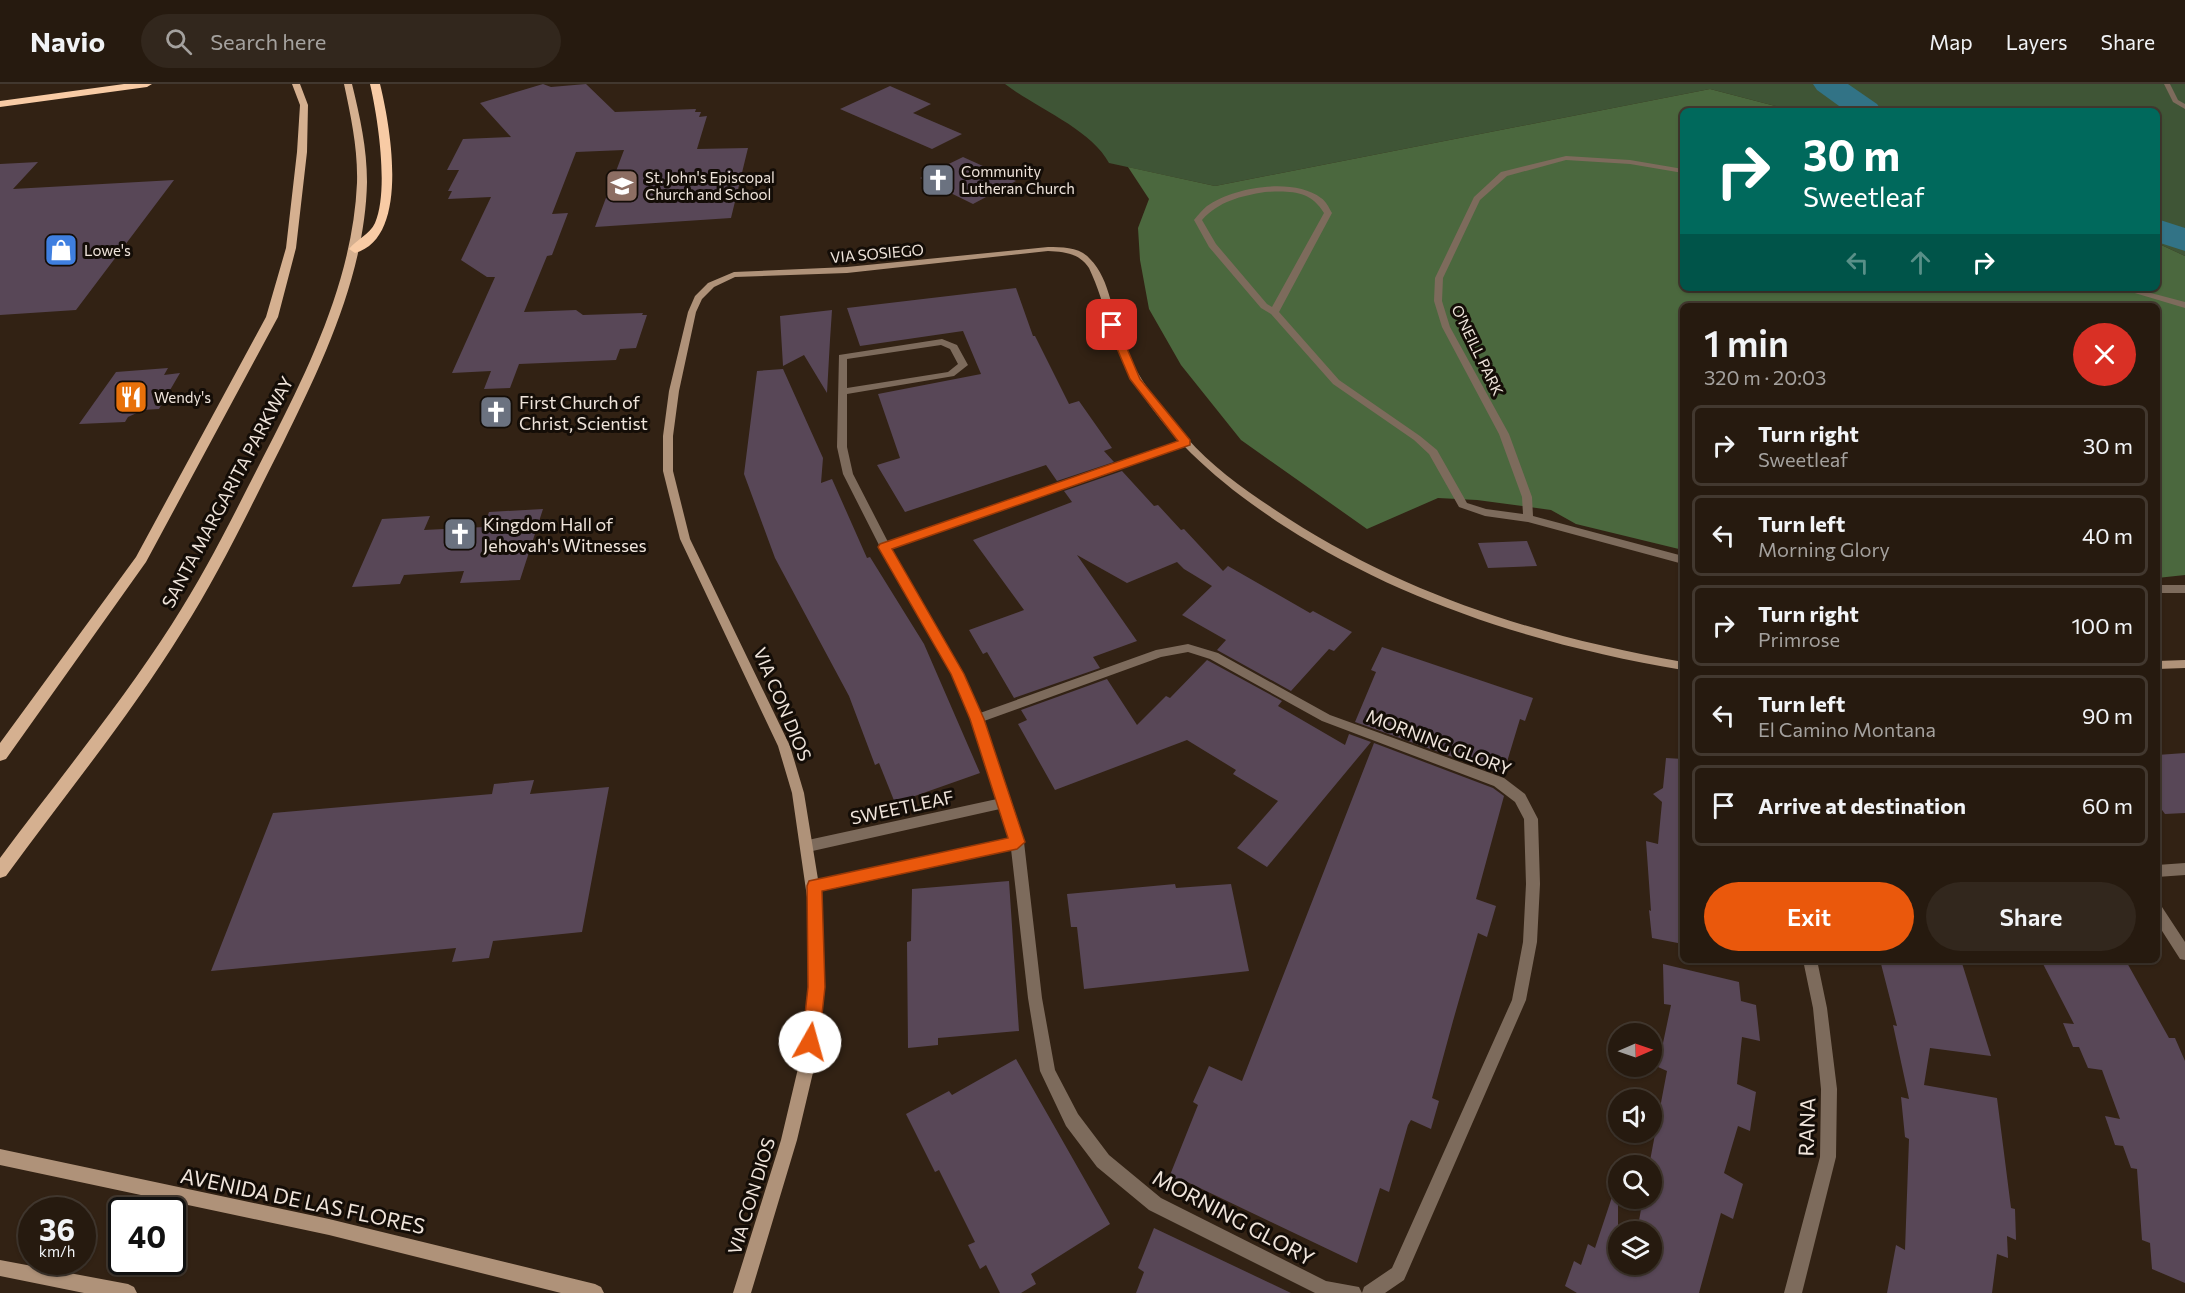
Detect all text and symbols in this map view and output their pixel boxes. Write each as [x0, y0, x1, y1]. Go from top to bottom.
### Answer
search box [141, 14, 561, 68]
text: Navio [30, 24, 105, 58]
icon: search [162, 25, 195, 58]
text: Search here [210, 28, 326, 55]
text: Map [1929, 29, 1973, 54]
text: Layers [2006, 29, 2068, 54]
text: Share [2101, 29, 2155, 54]
text: 30 m [1803, 128, 1900, 180]
icon: right [1704, 132, 1782, 210]
church icon: Community Lutheran Church [920, 162, 956, 198]
place label: Community Lutheran Church [961, 162, 1075, 197]
school or university icon: St. John's Episcopal Church and School [604, 168, 640, 204]
place label: St. John's Episcopal Church and School [645, 168, 775, 203]
text: Sweetleaf [1803, 180, 1925, 213]
shop icon: Lowe's [43, 232, 79, 268]
street label: VIA SOSIEGO [829, 240, 925, 266]
place label: Lowe's [84, 241, 131, 259]
icon: left [1841, 246, 1874, 279]
icon: ahead [1904, 246, 1937, 279]
icon: right [1967, 246, 2000, 279]
pin [1086, 299, 1137, 350]
street label: O'NEILL PARK [1448, 302, 1508, 398]
icon: arrive [1095, 308, 1128, 341]
text: 1 min [1704, 320, 1789, 364]
button: close [2073, 323, 2136, 386]
text: 320 m · 20:03 [1704, 365, 1826, 389]
street label: SANTA MARGARITA PARKWAY [157, 372, 298, 611]
restaurant icon: Wendy's [113, 379, 149, 415]
place label: Wendy's [154, 388, 211, 406]
place label: First Church of Christ, Scientist [519, 391, 648, 434]
church icon: First Church of Christ, Scientist [478, 394, 514, 430]
text: Turn right [1758, 420, 1859, 447]
icon: right [1707, 429, 1740, 462]
text: 30 m [2083, 432, 2133, 459]
text: Sweetleaf [1758, 447, 1848, 471]
text: Turn left [1758, 510, 1845, 537]
place label: Kingdom Hall of Jehovah's Witnesses [483, 513, 647, 556]
church icon: Kingdom Hall of Jehovah's Witnesses [442, 516, 478, 552]
icon: left [1707, 519, 1740, 552]
text: 40 m [2082, 522, 2133, 549]
text: Morning Glory [1758, 537, 1890, 561]
text: Turn right [1758, 600, 1859, 627]
icon: right [1707, 609, 1740, 642]
text: 100 m [2071, 612, 2133, 639]
text: Primrose [1758, 627, 1840, 651]
street label: VIA CON DIOS [749, 644, 817, 764]
text: Turn left [1758, 690, 1845, 717]
icon: left [1707, 699, 1740, 732]
text: 90 m [2082, 702, 2133, 729]
street label: MORNING GLORY [1363, 704, 1515, 780]
text: El Camino Montana [1758, 717, 1936, 741]
street label: SWEETLEAF [848, 785, 956, 829]
icon: arrive [1707, 789, 1740, 822]
text: Arrive at destination [1758, 792, 1966, 819]
text: 60 m [2082, 792, 2133, 819]
button: Exit [1704, 882, 1914, 951]
button: Share [1926, 882, 2136, 951]
position arrow [778, 1010, 842, 1074]
north arrow [1608, 1023, 1662, 1077]
map controls [1608, 1023, 1662, 1275]
button: sound [1608, 1089, 1662, 1143]
street label: RANA [1792, 1097, 1820, 1157]
street label: VIA CON DIOS [723, 1135, 779, 1257]
button: search [1608, 1155, 1662, 1209]
street label: AVENIDA DE LAS FLORES [178, 1162, 428, 1238]
street label: MORNING GLORY [1149, 1164, 1319, 1270]
speed limit sign: 40 [108, 1197, 186, 1275]
text: 36 [39, 1210, 75, 1247]
button: layers [1608, 1221, 1662, 1275]
text: km/h [39, 1242, 75, 1260]

